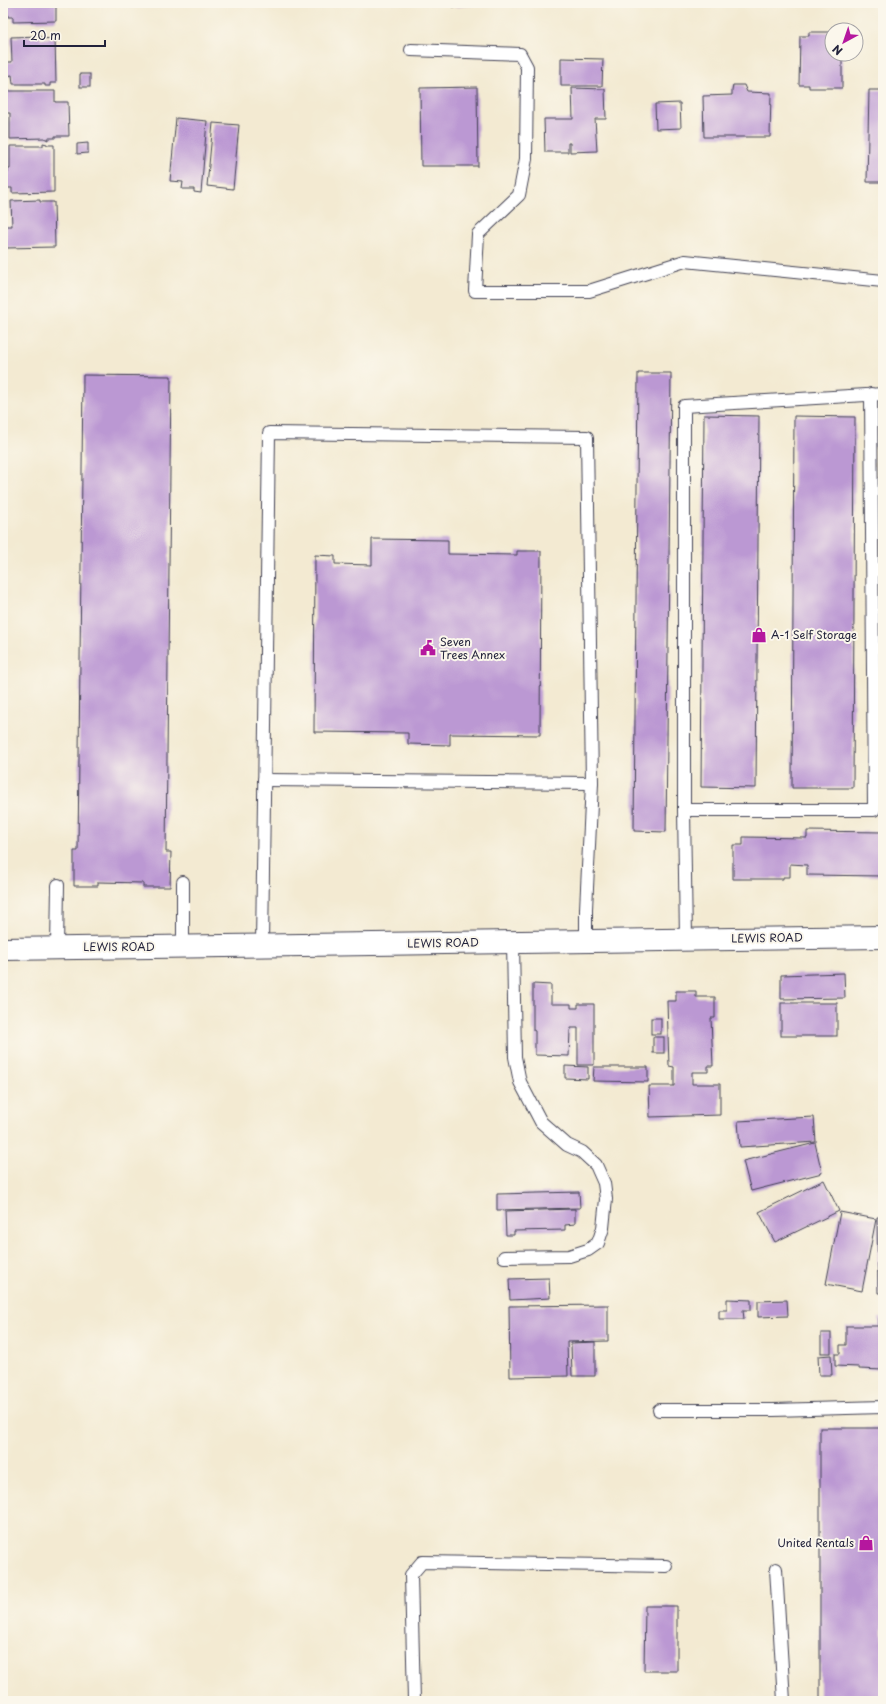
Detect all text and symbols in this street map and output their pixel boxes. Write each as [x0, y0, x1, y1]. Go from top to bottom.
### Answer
scale bar [24, 22, 105, 48]
north arrow [824, 22, 864, 62]
text: 20 m [30, 26, 61, 44]
text: N [828, 41, 846, 59]
shop icon: A-1 Self Storage [750, 626, 768, 644]
place label: A-1 Self Storage [771, 626, 857, 643]
place label: Seven Trees Annex [440, 633, 505, 663]
public building icon: Seven Trees Annex [419, 639, 437, 657]
street label: LEWIS ROAD [731, 928, 803, 947]
street label: LEWIS ROAD [407, 933, 479, 952]
street label: LEWIS ROAD [83, 938, 155, 955]
place label: United Rentals [777, 1534, 854, 1551]
shop icon: United Rentals [857, 1534, 875, 1552]

